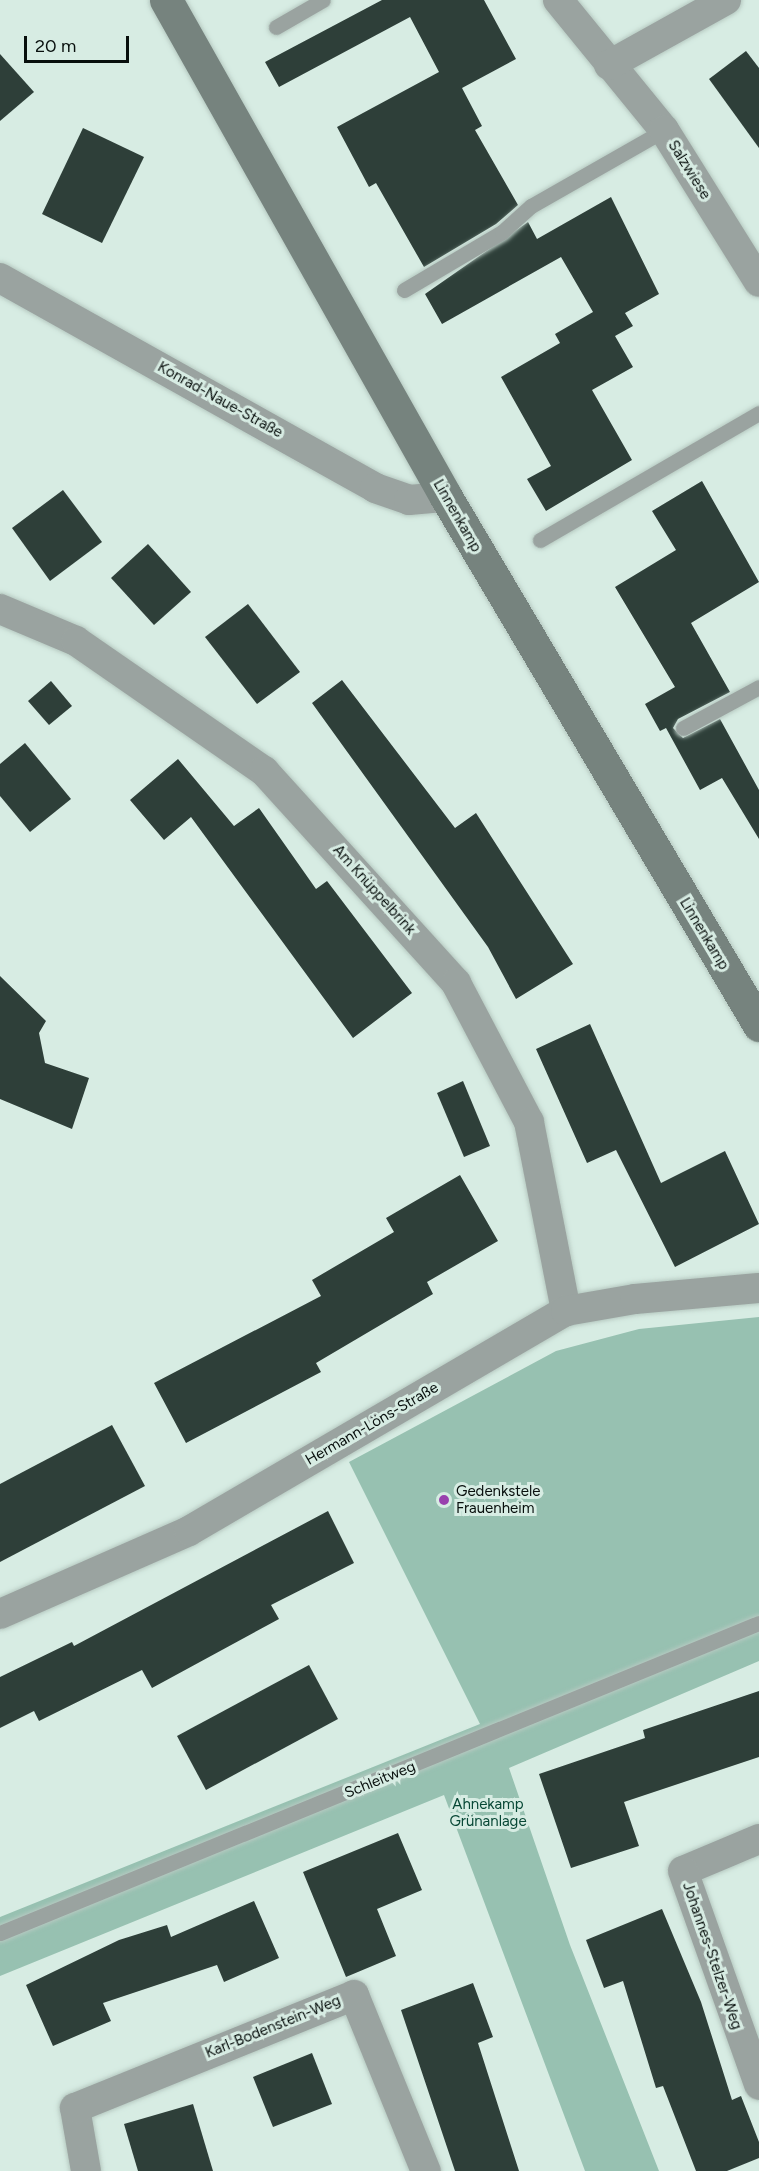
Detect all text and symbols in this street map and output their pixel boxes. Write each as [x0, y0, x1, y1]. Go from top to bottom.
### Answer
scale bar [27, 24, 132, 62]
text: 20 m [35, 35, 76, 57]
street label: Salzwiese [664, 137, 714, 203]
street label: Konrad-Naue-Straße [154, 358, 286, 442]
street label: Linnenkamp [429, 476, 485, 556]
street label: Am Knüppelbrink [329, 841, 419, 939]
street label: Linnenkamp [675, 895, 733, 973]
street label: Hermann-Löns-Straße [302, 1379, 442, 1469]
place label: Gedenkstele Frauenheim [456, 1482, 541, 1517]
marker: Gedenkstele Frauenheim [437, 1493, 451, 1507]
street label: Schleitweg [342, 1758, 418, 1802]
park label: Ahnekamp Grünanlage [449, 1795, 527, 1830]
street label: Johannes-Stelzer-Weg [678, 1880, 746, 2032]
street label: Karl-Bodenstein-Weg [203, 1992, 343, 2062]

